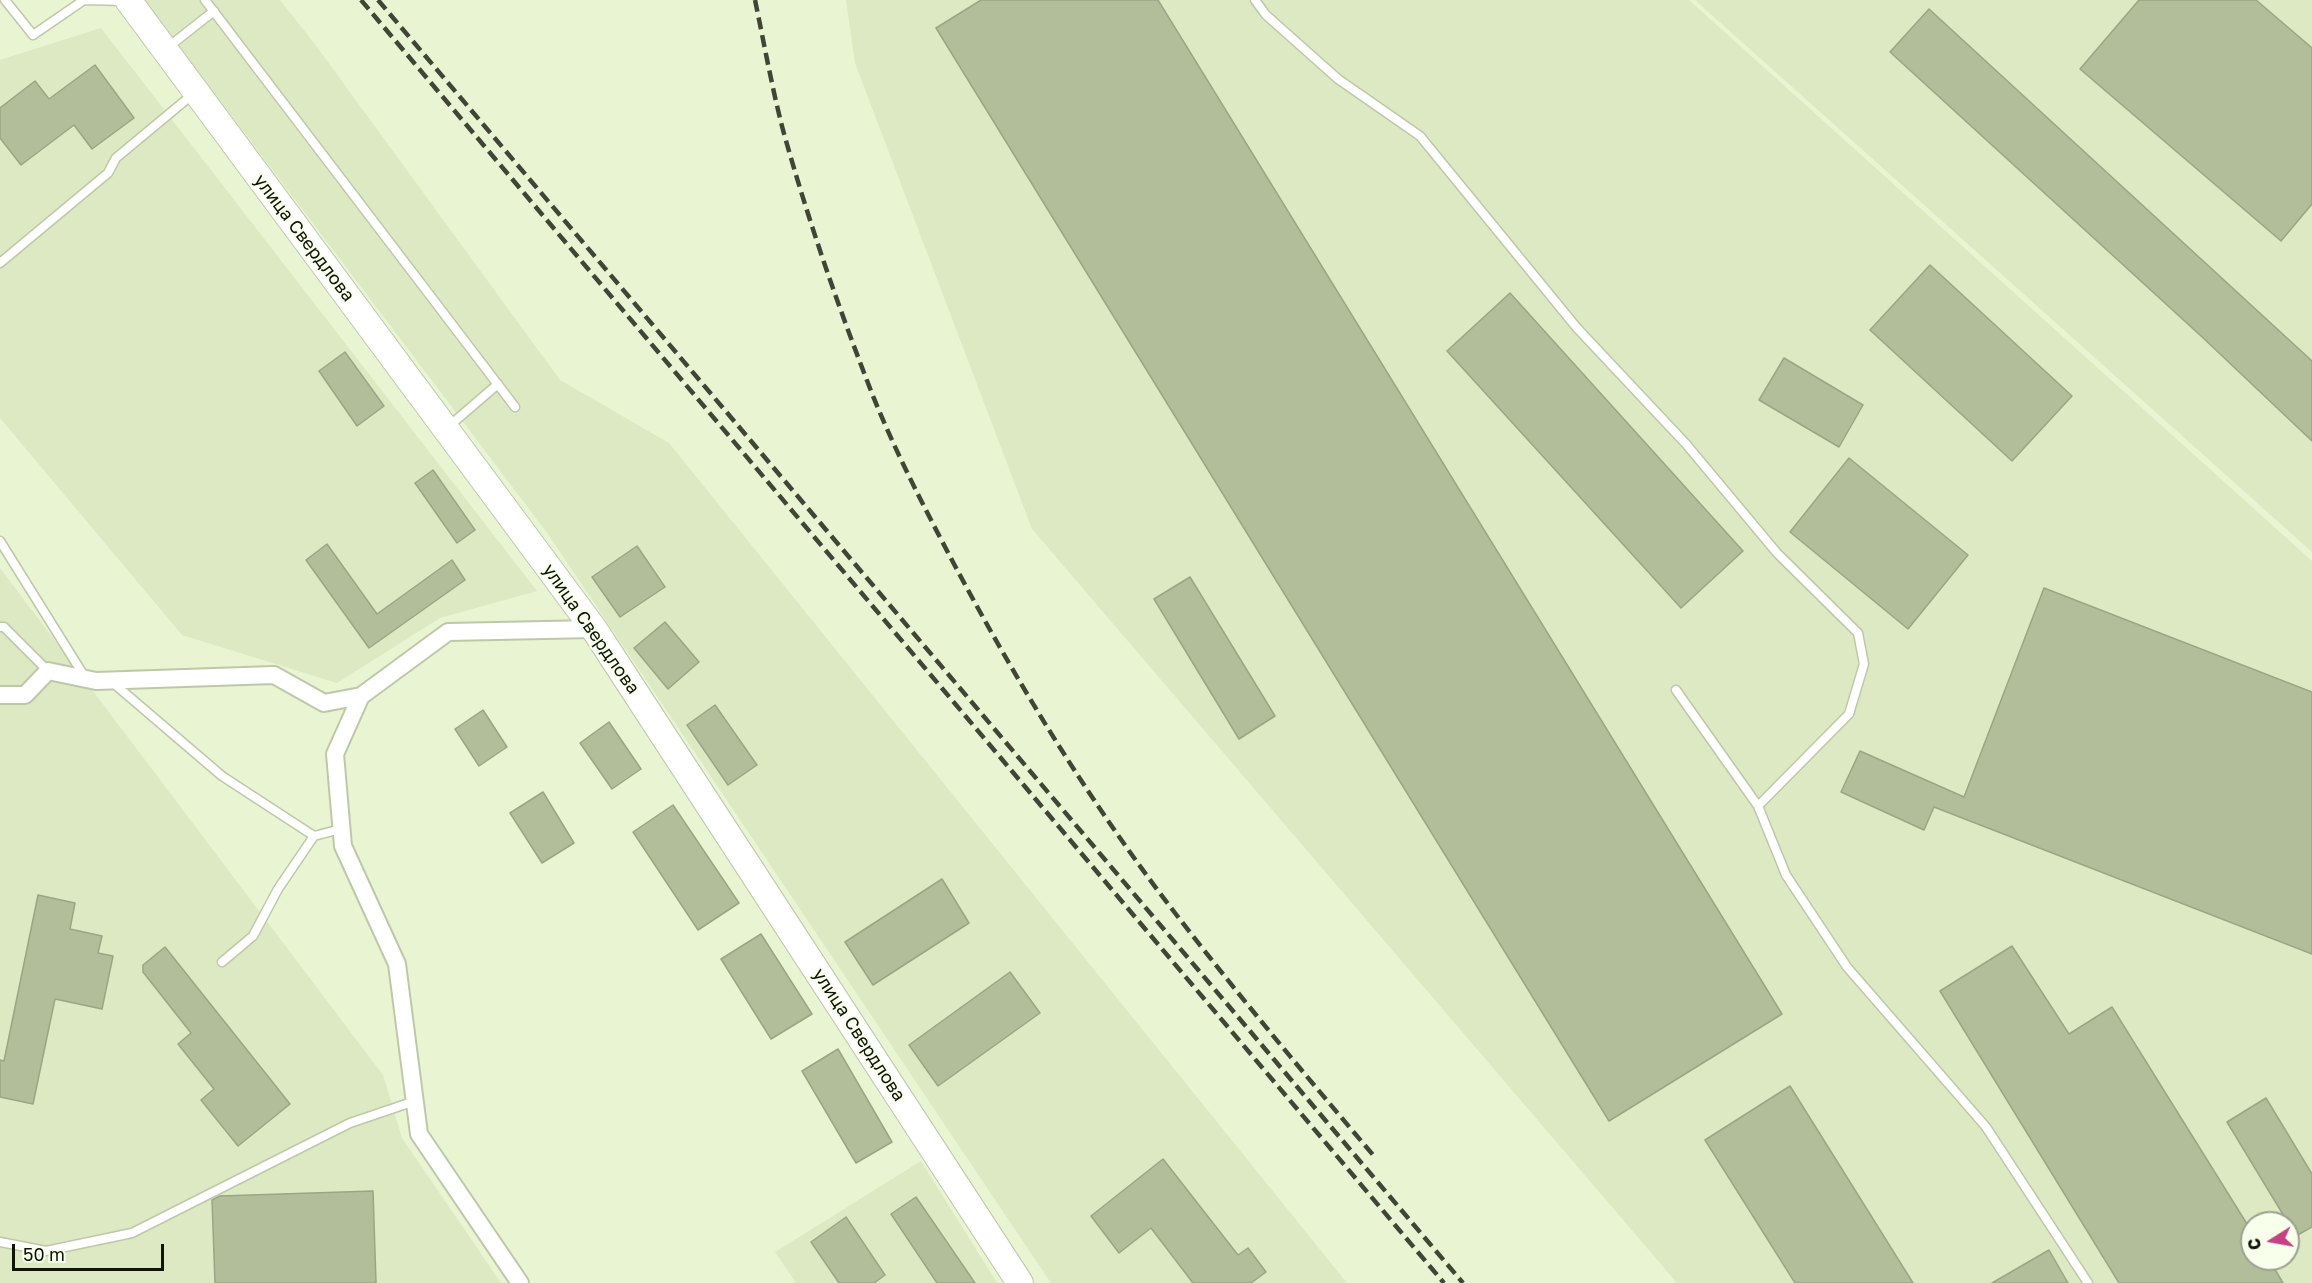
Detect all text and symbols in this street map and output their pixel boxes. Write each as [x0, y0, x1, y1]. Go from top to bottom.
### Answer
street label: улица Свердлова [249, 170, 359, 306]
street label: улица Свердлова [538, 560, 644, 698]
street label: улица Свердлова [808, 965, 910, 1105]
north arrow [2240, 1211, 2300, 1271]
scale bar [15, 1232, 166, 1270]
text: С [2243, 1237, 2265, 1252]
text: 50 m [23, 1243, 65, 1265]

